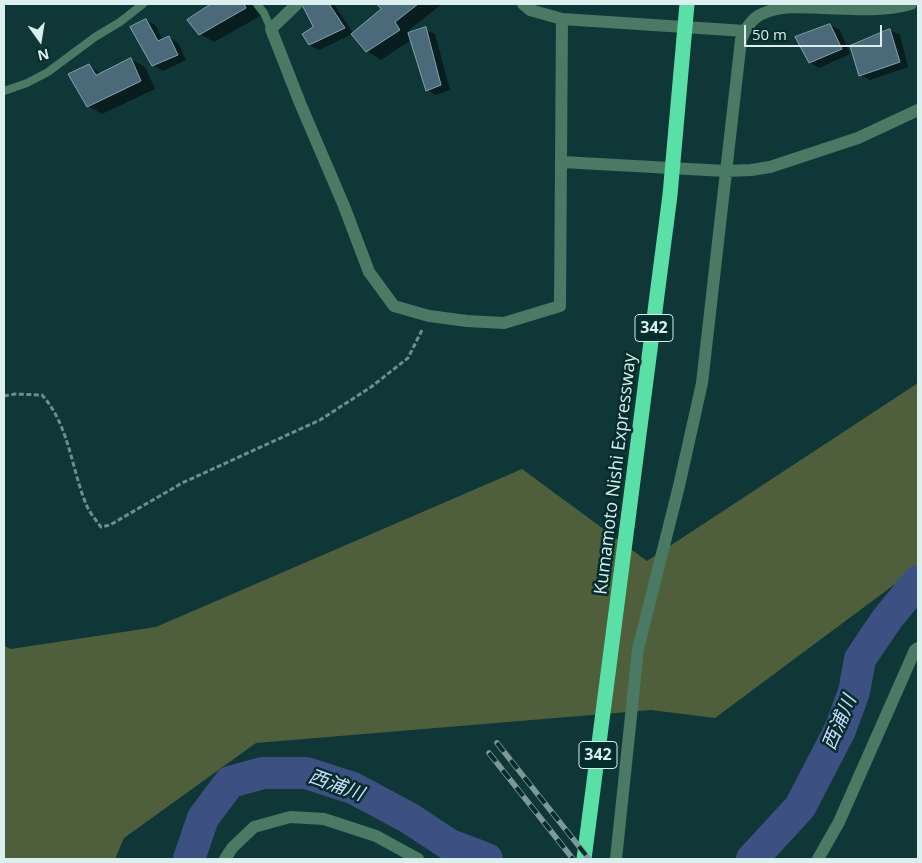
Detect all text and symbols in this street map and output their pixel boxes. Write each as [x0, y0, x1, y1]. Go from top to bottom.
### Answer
north arrow [15, 15, 65, 65]
scale bar [747, 15, 884, 47]
text: 50 m [752, 24, 787, 44]
text: N [36, 45, 51, 66]
road number: 342 [635, 314, 673, 342]
street label: Kumamoto Nishi Expressway [590, 352, 642, 596]
water label: 西浦川 [818, 692, 862, 754]
road number: 342 [579, 742, 617, 768]
water label: 西浦川 [305, 766, 367, 806]

